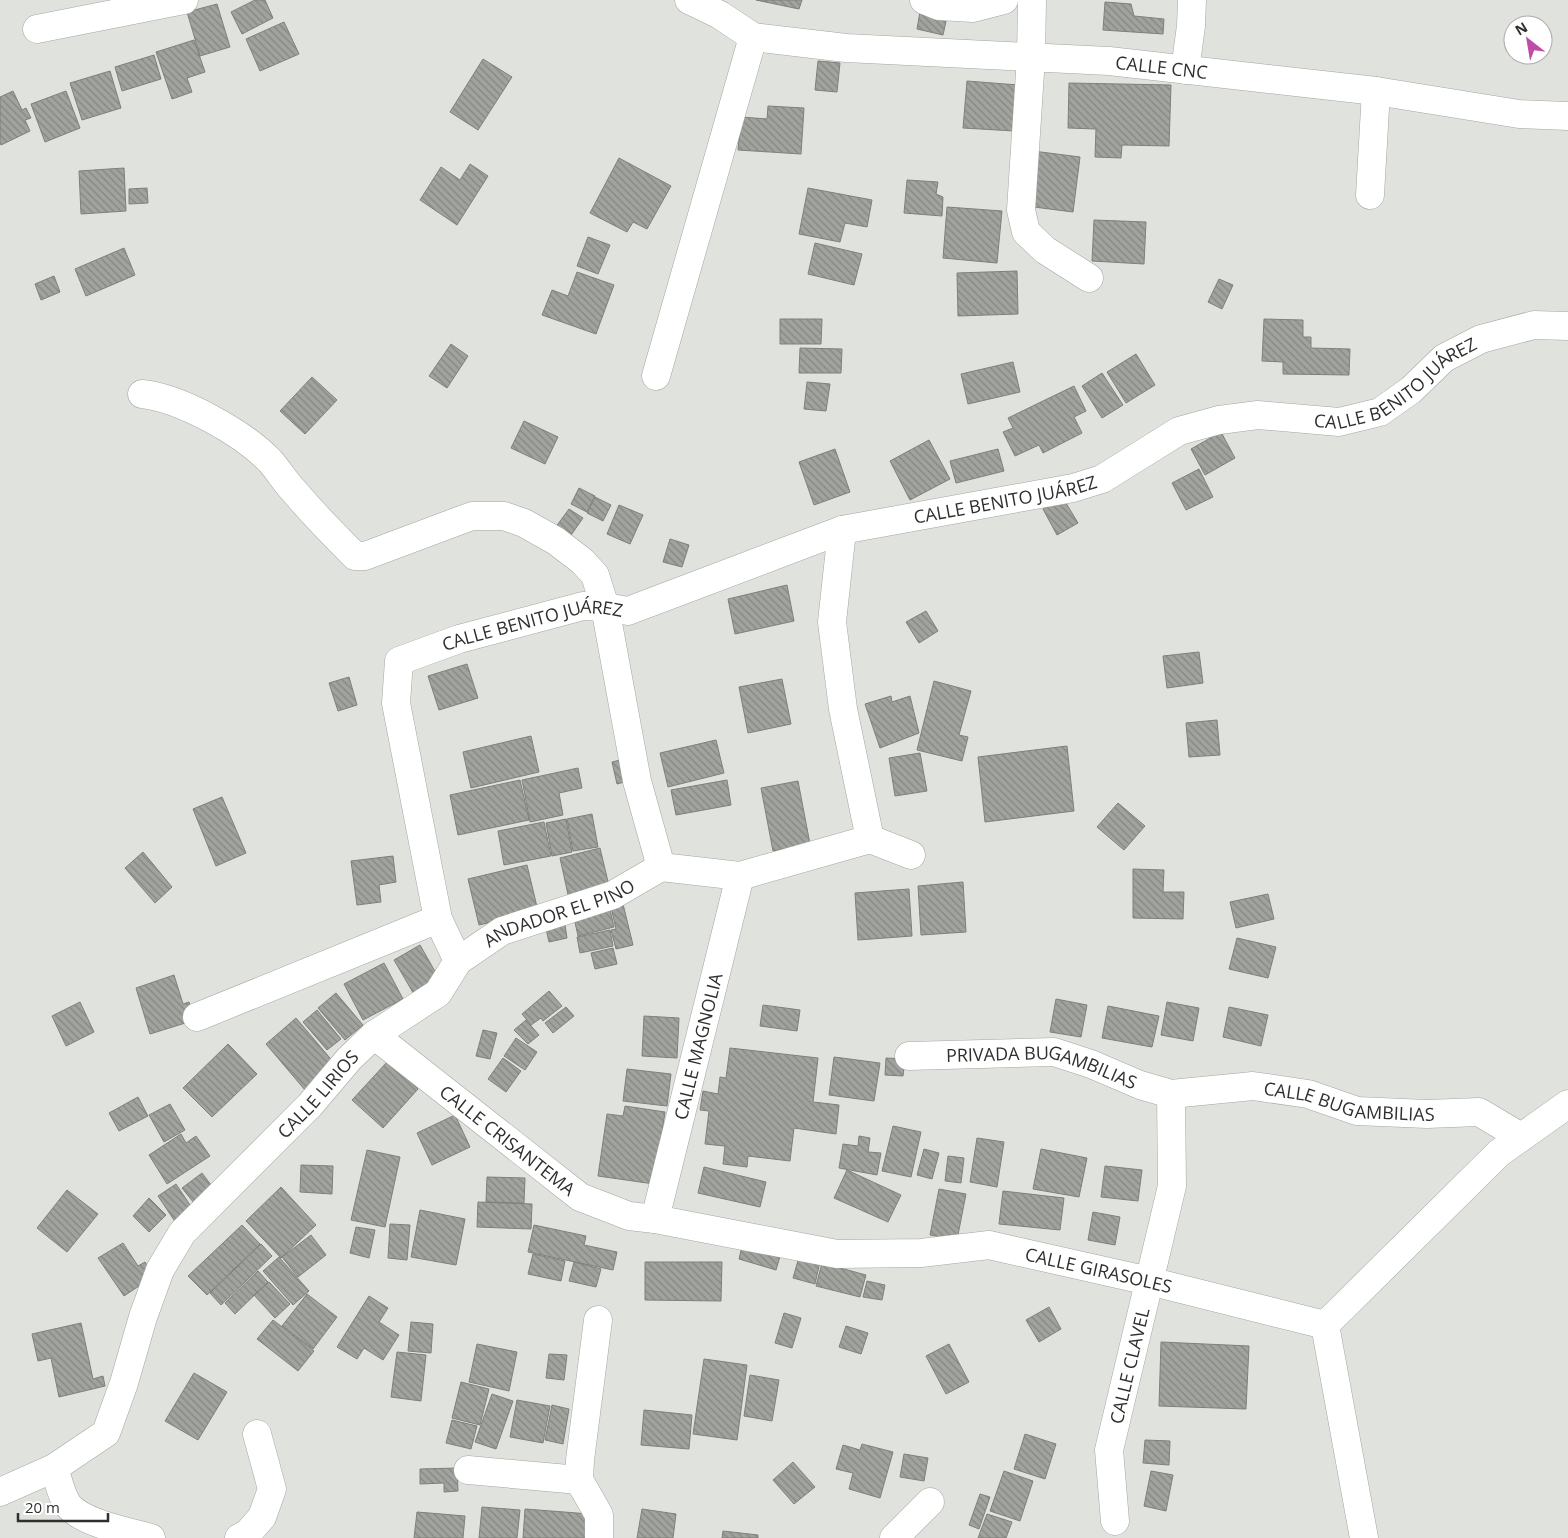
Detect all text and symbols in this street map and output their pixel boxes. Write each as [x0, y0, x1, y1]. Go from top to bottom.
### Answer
north arrow [1503, 15, 1553, 65]
text: N [1511, 17, 1531, 40]
street label: CALLE CNC [1114, 50, 1209, 84]
street label: CALLE BENITO JUÁREZ [1313, 331, 1480, 434]
street label: CALLE BENITO JUÁREZ [912, 469, 1100, 529]
street label: CALLE BENITO JUÁREZ [438, 594, 625, 656]
street label: ANDADOR EL PINO [479, 873, 639, 952]
street label: CALLE MAGNOLIA [668, 970, 728, 1122]
street label: PRIVADA BUGAMBILIAS [946, 1039, 1141, 1094]
street label: CALLE LIRIOS [272, 1044, 363, 1143]
street label: CALLE BUGAMBILIAS [1262, 1076, 1435, 1126]
street label: CALLE CRISANTEMA [435, 1079, 581, 1201]
street label: CALLE GIRASOLES [1023, 1241, 1175, 1298]
street label: CALLE CLAVEL [1104, 1305, 1155, 1426]
scale bar [18, 1490, 108, 1522]
text: 20 m [25, 1497, 60, 1517]

